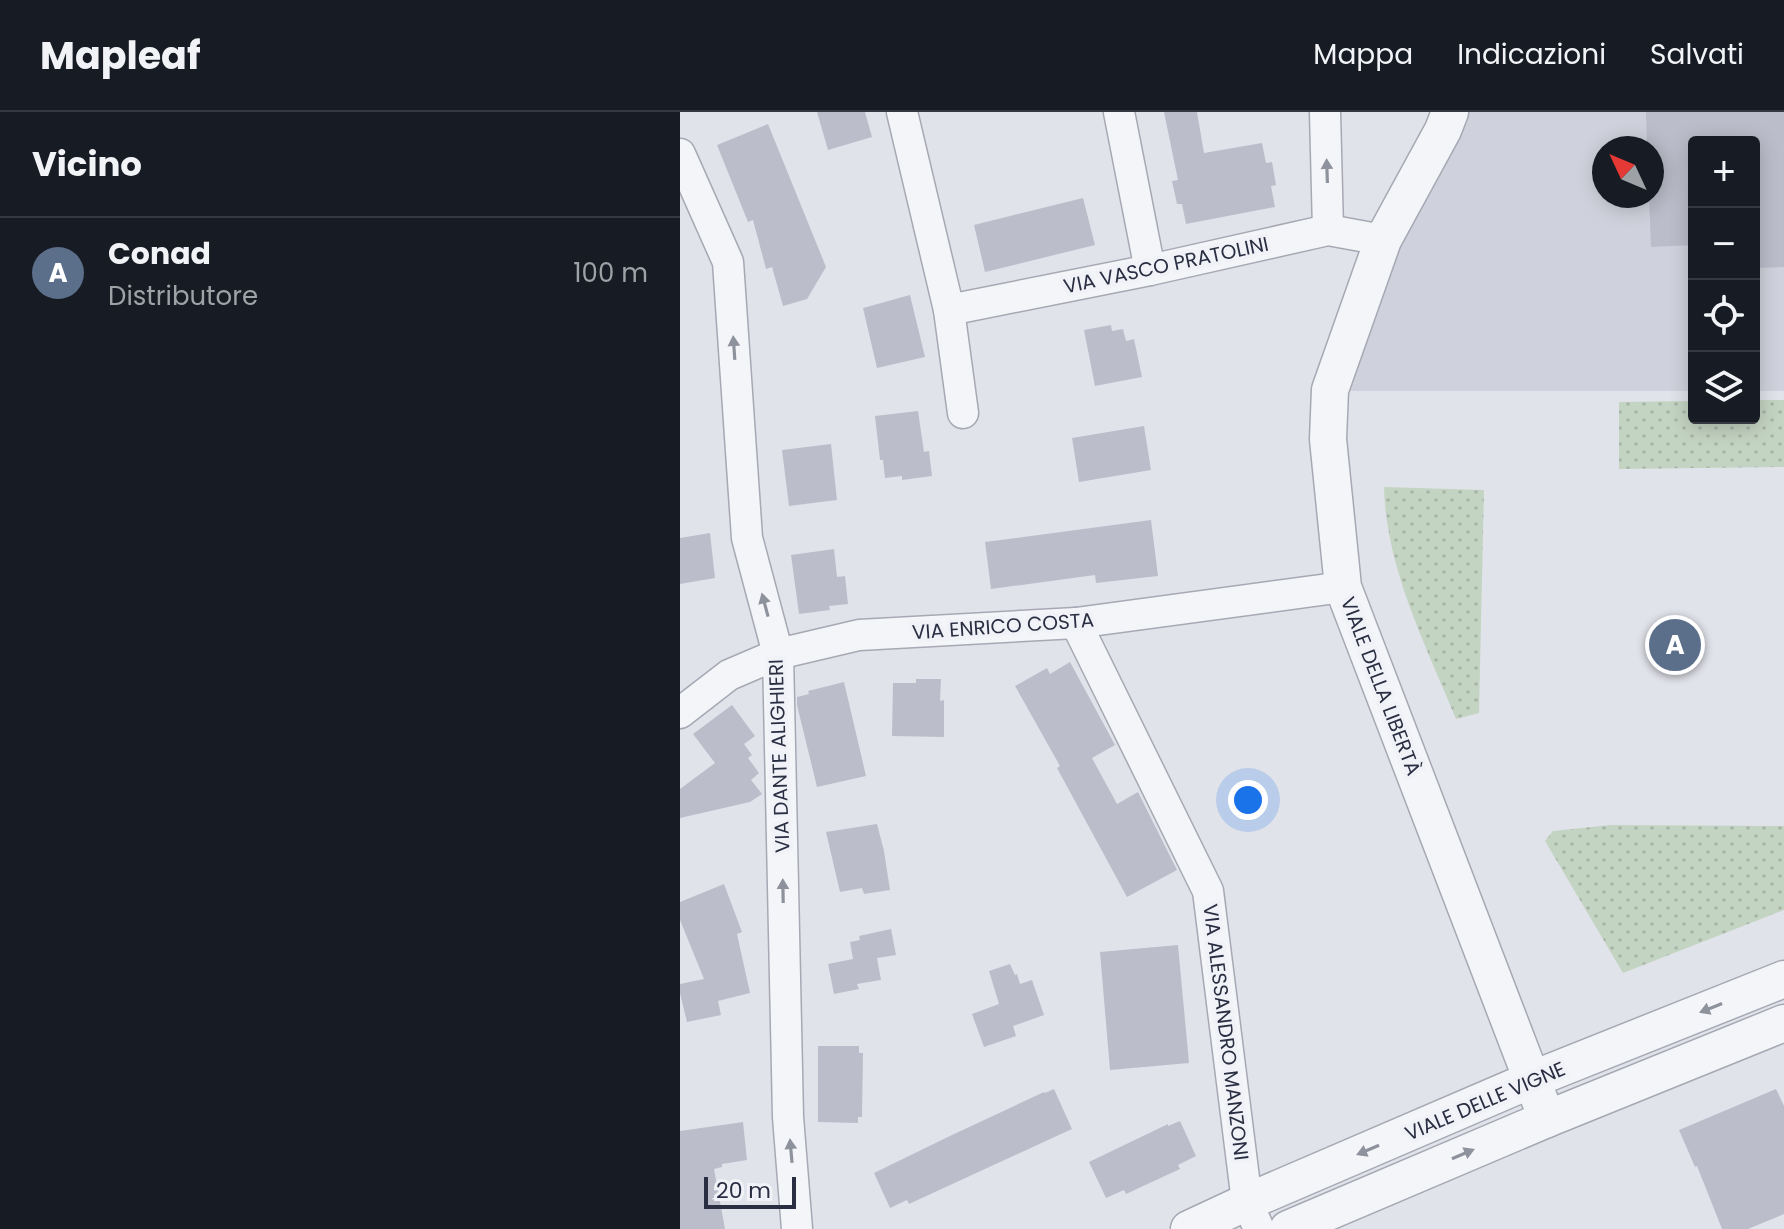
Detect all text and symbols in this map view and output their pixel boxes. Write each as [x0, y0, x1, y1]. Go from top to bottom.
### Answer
text: Mapleaf [40, 29, 201, 82]
text: Mappa [1313, 35, 1413, 74]
text: Indicazioni [1457, 35, 1606, 74]
text: Salvati [1650, 35, 1744, 74]
north arrow [1592, 136, 1664, 208]
map controls [1688, 136, 1760, 424]
button: + [1688, 136, 1760, 208]
text: Vicino [32, 140, 142, 188]
one-way arrow [1320, 158, 1333, 183]
button: − [1688, 208, 1760, 280]
street label: VIA VASCO PRATOLINI [1061, 230, 1271, 300]
text: Conad [108, 232, 211, 275]
text: A [48, 255, 68, 291]
text: 100 m [573, 255, 648, 291]
text: Distributore [108, 278, 258, 314]
button: locate [1688, 280, 1760, 352]
one-way arrow [727, 335, 740, 360]
button: layers [1688, 352, 1760, 424]
one-way arrow [758, 593, 770, 618]
street label: VIALE DELLA LIBERTÀ [1334, 593, 1428, 779]
street label: VIA ENRICO COSTA [911, 606, 1095, 646]
pin: A [1649, 615, 1701, 675]
street label: VIA DANTE ALIGHIERI [762, 659, 796, 853]
your location [1228, 780, 1268, 820]
one-way arrow [777, 878, 789, 903]
street label: VIA ALESSANDRO MANZONI [1196, 902, 1256, 1162]
one-way arrow [1700, 1001, 1723, 1014]
street label: VIALE DELLE VIGNE [1400, 1055, 1570, 1147]
one-way arrow [784, 1138, 797, 1163]
one-way arrow [1356, 1144, 1380, 1157]
one-way arrow [1451, 1148, 1475, 1161]
scale bar [704, 1173, 796, 1209]
text: 20 m [716, 1175, 771, 1206]

